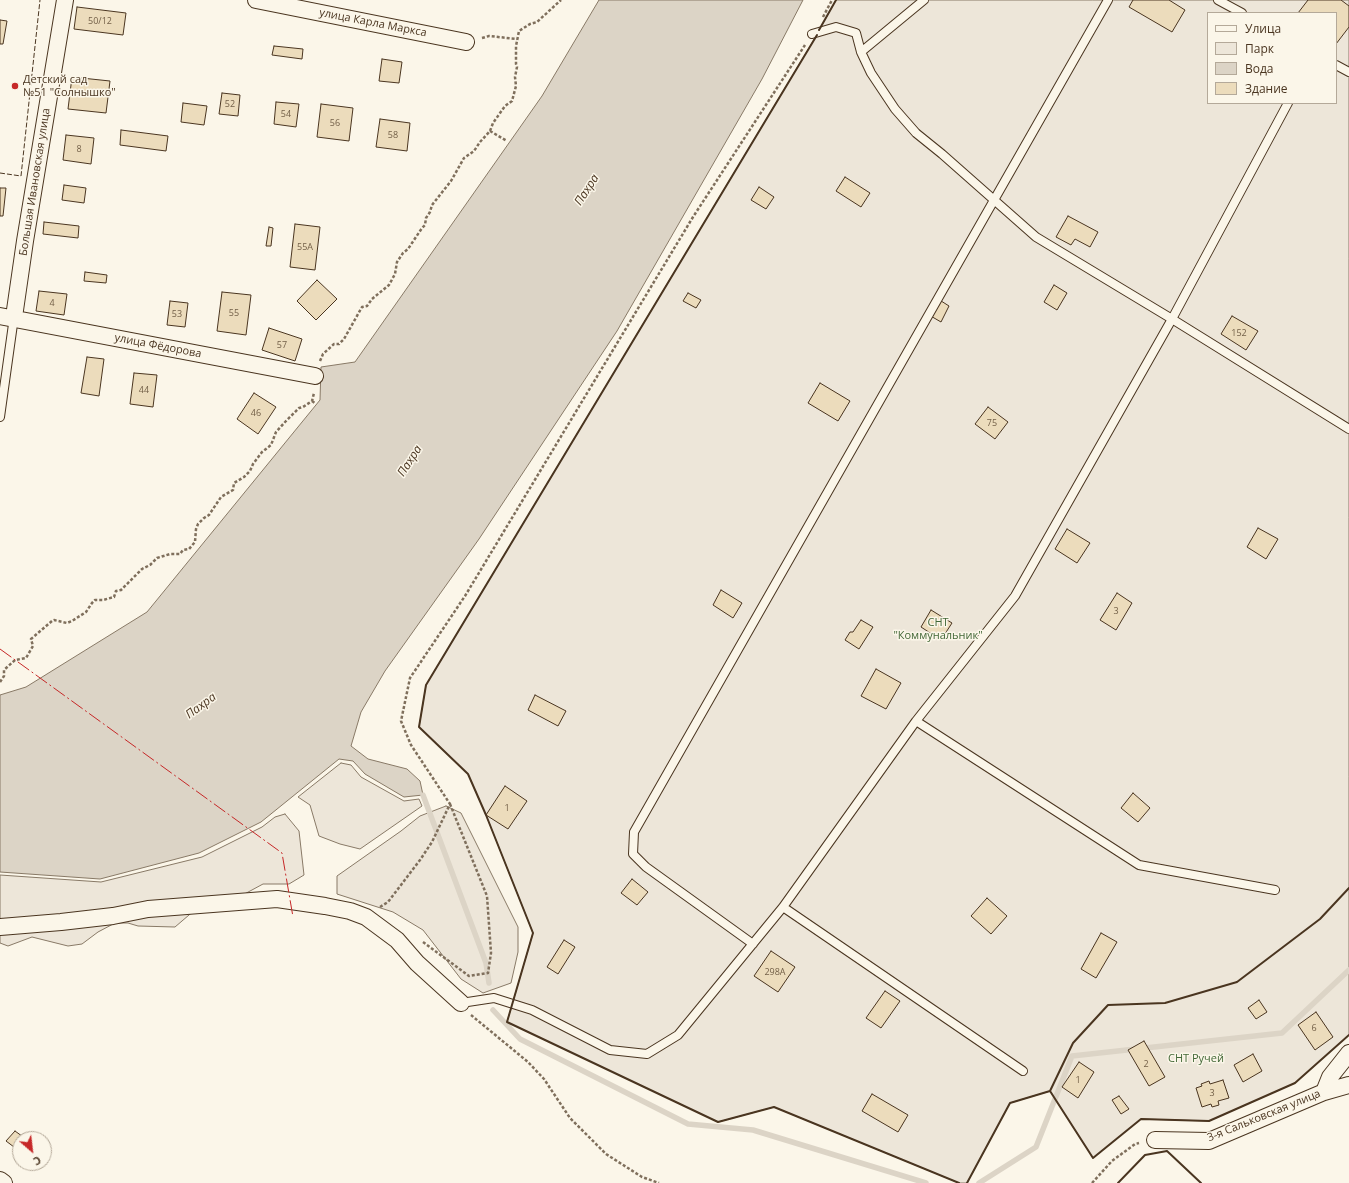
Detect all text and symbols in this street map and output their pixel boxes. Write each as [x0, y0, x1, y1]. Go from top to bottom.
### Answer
street label: улица Карла Маркса [318, 6, 428, 40]
legend [1207, 12, 1337, 104]
house number: 50/12 [88, 16, 112, 26]
text: Улица [1245, 20, 1281, 37]
text: Парк [1245, 40, 1274, 57]
text: Вода [1245, 60, 1274, 77]
place label: Детский сад №51 "Солнышко" [23, 73, 116, 99]
text: Здание [1245, 80, 1288, 97]
marker: Детский сад №51 "Солнышко" [10, 81, 20, 91]
house number: 52 [225, 99, 235, 109]
street label: Большая Ивановская улица [17, 107, 53, 257]
house number: 54 [281, 109, 291, 119]
house number: 56 [330, 118, 340, 128]
house number: 58 [388, 130, 398, 140]
house number: 8 [76, 144, 82, 154]
water label: Пахра [572, 172, 602, 208]
house number: 55А [297, 242, 313, 252]
house number: 4 [49, 298, 55, 308]
house number: 55 [229, 308, 239, 318]
house number: 53 [172, 309, 182, 319]
house number: 152 [1231, 328, 1247, 338]
street label: улица Фёдорова [113, 331, 203, 361]
house number: 57 [277, 340, 287, 350]
house number: 44 [139, 385, 149, 395]
house number: 46 [251, 408, 261, 418]
house number: 75 [987, 418, 997, 428]
water label: Пахра [395, 443, 425, 479]
house number: 3 [1113, 606, 1119, 616]
park label: СНТ "Коммунальник" [893, 616, 983, 642]
water label: Пахра [183, 690, 219, 722]
house number: 1 [504, 803, 510, 813]
house number: 298А [764, 967, 786, 977]
house number: 6 [1311, 1023, 1317, 1033]
park label: СНТ Ручей [1168, 1052, 1224, 1066]
house number: 2 [1143, 1059, 1149, 1069]
house number: 1 [1075, 1075, 1081, 1085]
street label: 3-я Сальковская улица [1205, 1087, 1323, 1145]
house number: 3 [1209, 1088, 1215, 1098]
north arrow [12, 1131, 52, 1171]
text: С [31, 1153, 44, 1169]

